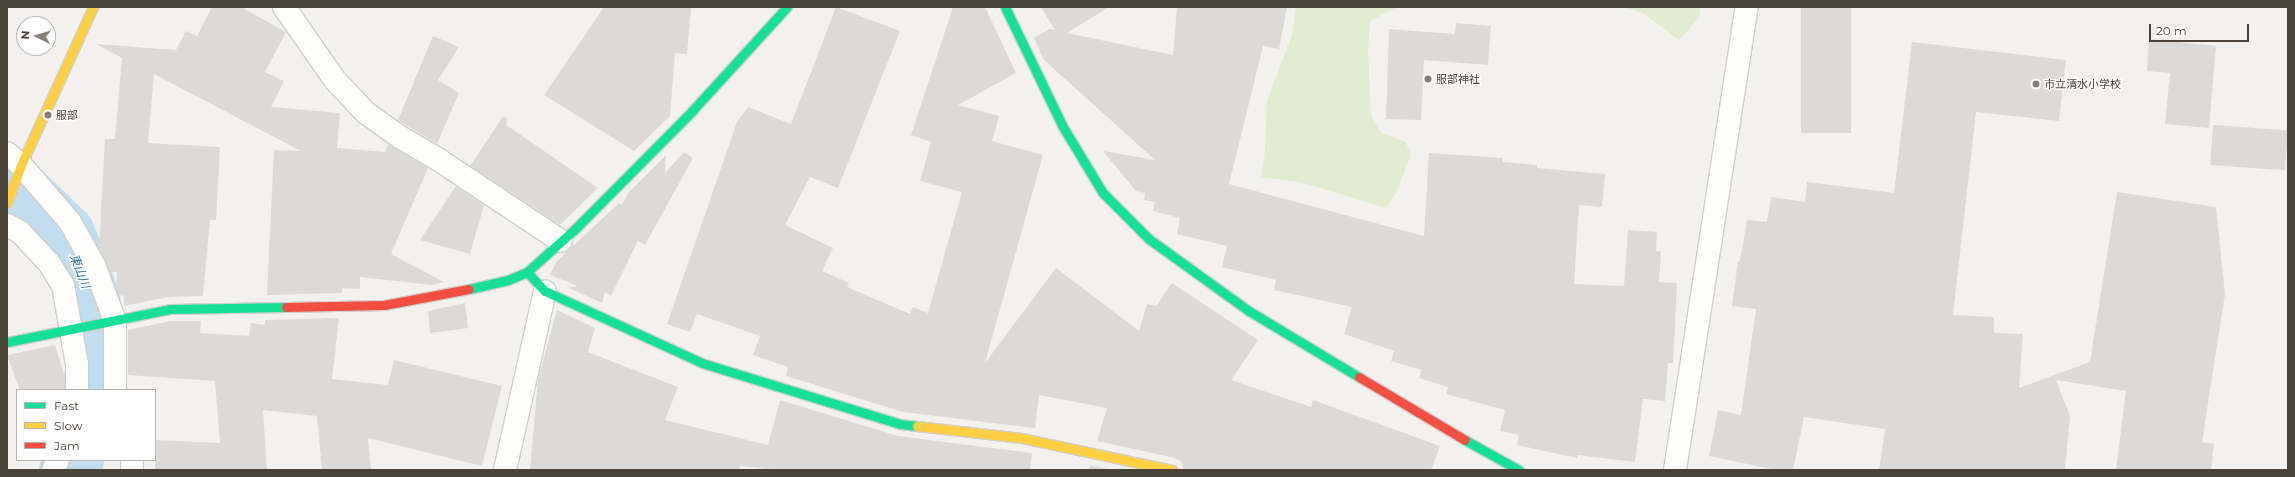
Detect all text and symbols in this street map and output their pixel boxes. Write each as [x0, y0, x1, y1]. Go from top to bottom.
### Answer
north arrow [16, 16, 56, 56]
scale bar [2151, 16, 2251, 42]
text: 20 m [2156, 23, 2187, 38]
text: N [18, 30, 32, 40]
place label: 服部神社 [1436, 72, 1480, 86]
marker: 服部神社 [1423, 74, 1433, 84]
place label: 市立清水小学校 [2044, 77, 2121, 91]
marker: 市立清水小学校 [2031, 79, 2041, 89]
place label: 服部 [56, 108, 78, 122]
marker: 服部 [43, 110, 53, 120]
water label: 東山川 [67, 252, 93, 290]
legend [16, 389, 156, 461]
text: Fast [54, 398, 79, 413]
text: Slow [54, 418, 83, 433]
text: Jam [54, 438, 80, 453]

